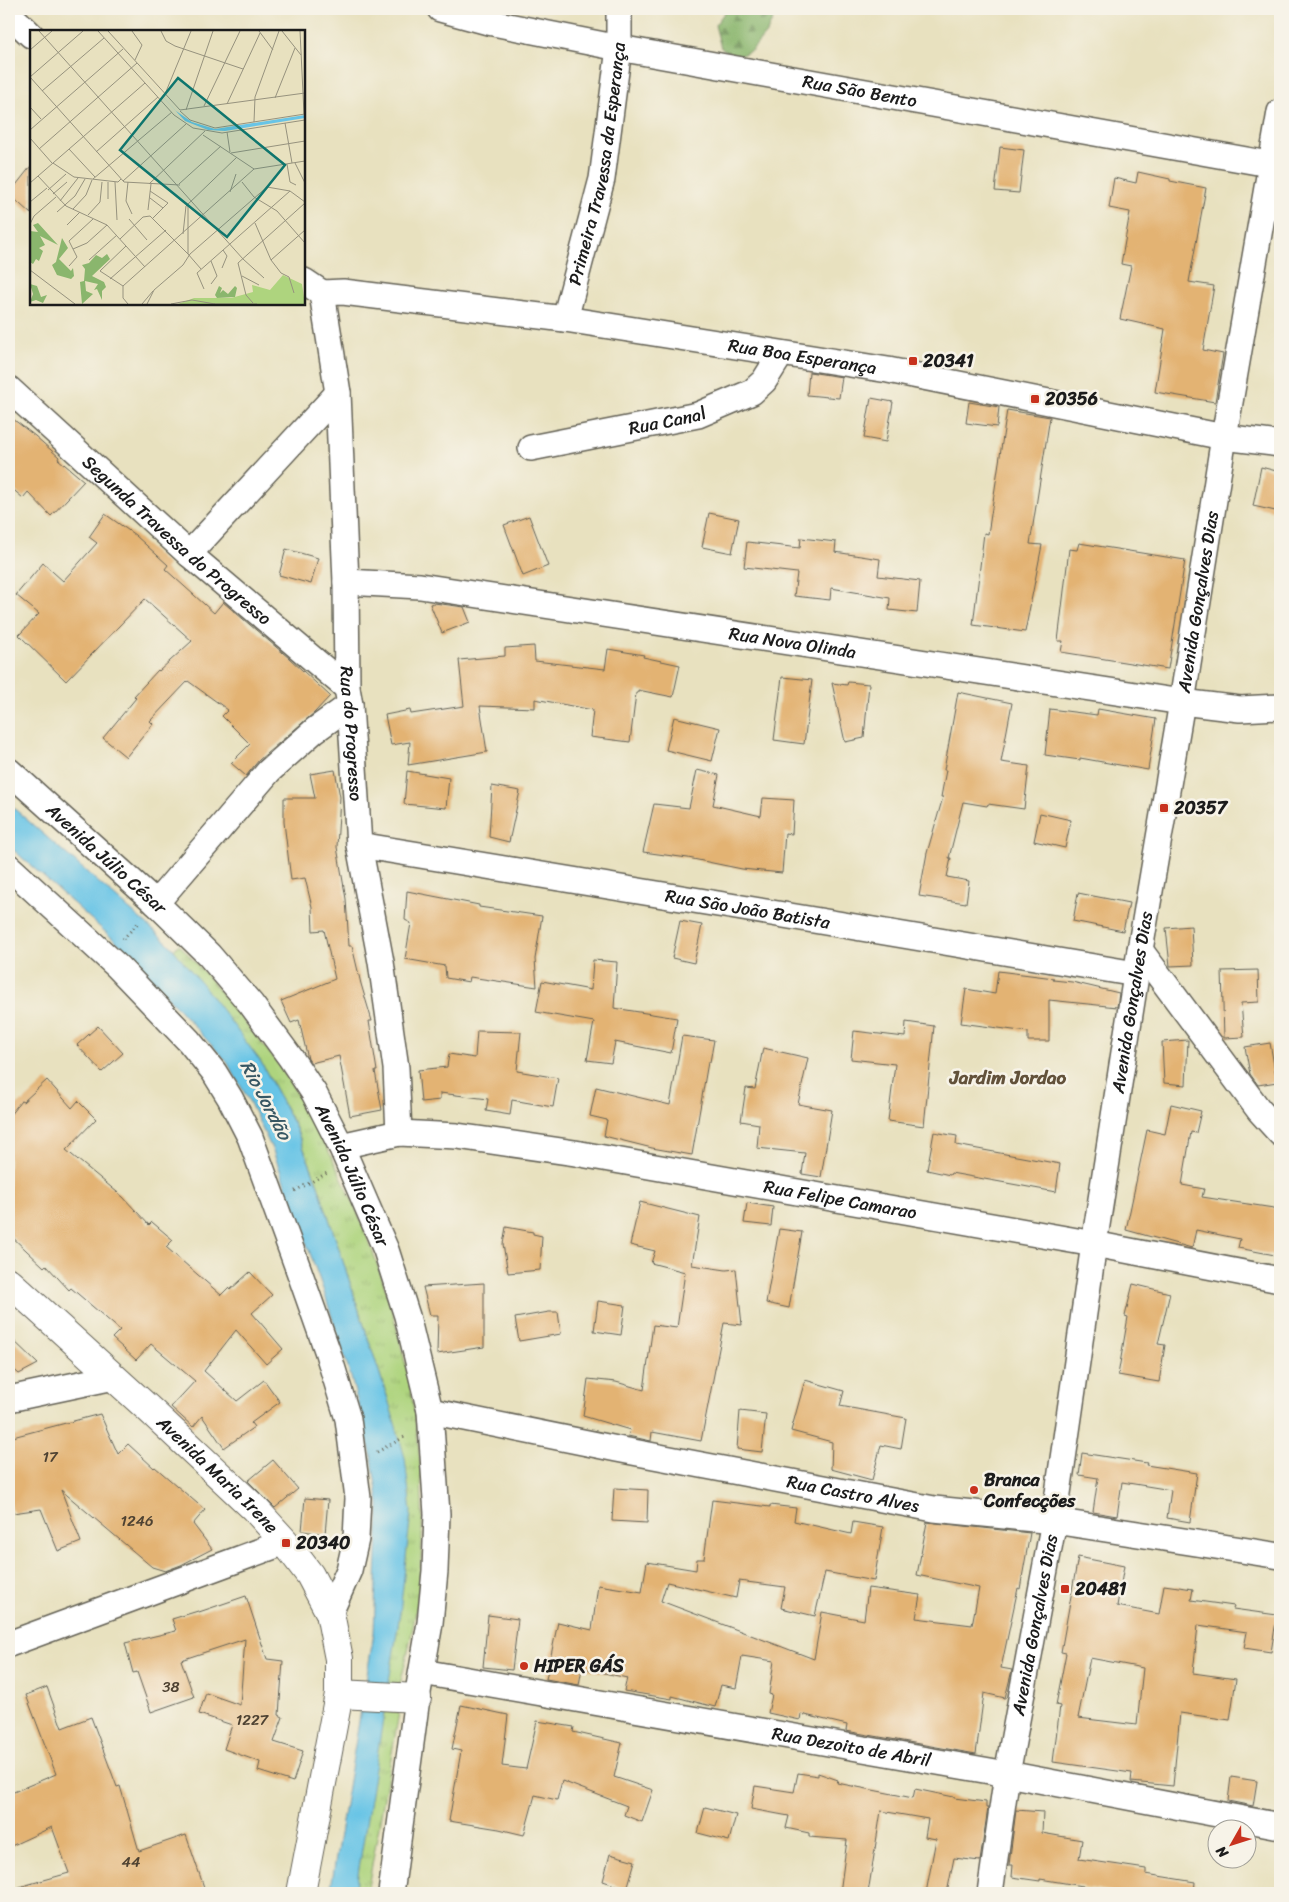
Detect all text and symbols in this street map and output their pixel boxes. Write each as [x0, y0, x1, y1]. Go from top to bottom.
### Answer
inset map [30, 30, 305, 305]
street label: Primeira Travessa da Esperança [559, 42, 635, 289]
street label: Rua São Bento [800, 65, 920, 117]
street label: Rua Boa Esperança [726, 329, 879, 384]
place label: 20341 [922, 345, 974, 377]
marker: 20341 [907, 355, 919, 367]
place label: 20356 [1044, 383, 1098, 415]
marker: 20356 [1029, 393, 1041, 405]
street label: Rua Canal [626, 397, 712, 444]
street label: Segunda Travessa do Progresso [74, 447, 279, 634]
street label: Avenida Gonçalves Dias [1168, 508, 1228, 696]
street label: Rua Nova Olinda [727, 617, 858, 668]
street label: Rua do Progresso [331, 666, 372, 802]
place label: 20357 [1173, 792, 1229, 824]
street label: Avenida Júlio César [38, 794, 176, 923]
marker: 20357 [1158, 802, 1170, 814]
street label: Rua São João Batista [663, 880, 834, 939]
street label: Avenida Gonçalves Dias [1102, 908, 1162, 1097]
water label: Rio Jordão [231, 1054, 302, 1148]
district label: Jardim Jordao [949, 1061, 1067, 1094]
street label: Avenida Júlio César [305, 1097, 399, 1253]
street label: Rua Felipe Camarao [761, 1170, 919, 1229]
street label: Avenida Maria Irene [148, 1407, 287, 1541]
house number: 17 [42, 1444, 59, 1470]
place label: Branca Confecções [983, 1464, 1076, 1517]
street label: Rua Castro Alves [784, 1465, 922, 1522]
marker: Branca Confecções [968, 1484, 980, 1496]
house number: 1246 [121, 1508, 154, 1534]
place label: 20340 [295, 1527, 350, 1559]
street label: Avenida Gonçalves Dias [1002, 1531, 1067, 1719]
marker: 20340 [280, 1537, 292, 1549]
place label: 20481 [1074, 1573, 1127, 1605]
marker: 20481 [1059, 1583, 1071, 1595]
place label: HIPER GÁS [533, 1650, 625, 1682]
marker: HIPER GÁS [518, 1660, 530, 1672]
house number: 38 [162, 1674, 180, 1700]
house number: 1227 [236, 1707, 270, 1733]
street label: Rua Dezoito de Abril [770, 1717, 934, 1777]
north arrow [1206, 1820, 1256, 1870]
text: N [1209, 1840, 1236, 1864]
house number: 44 [122, 1849, 140, 1875]

